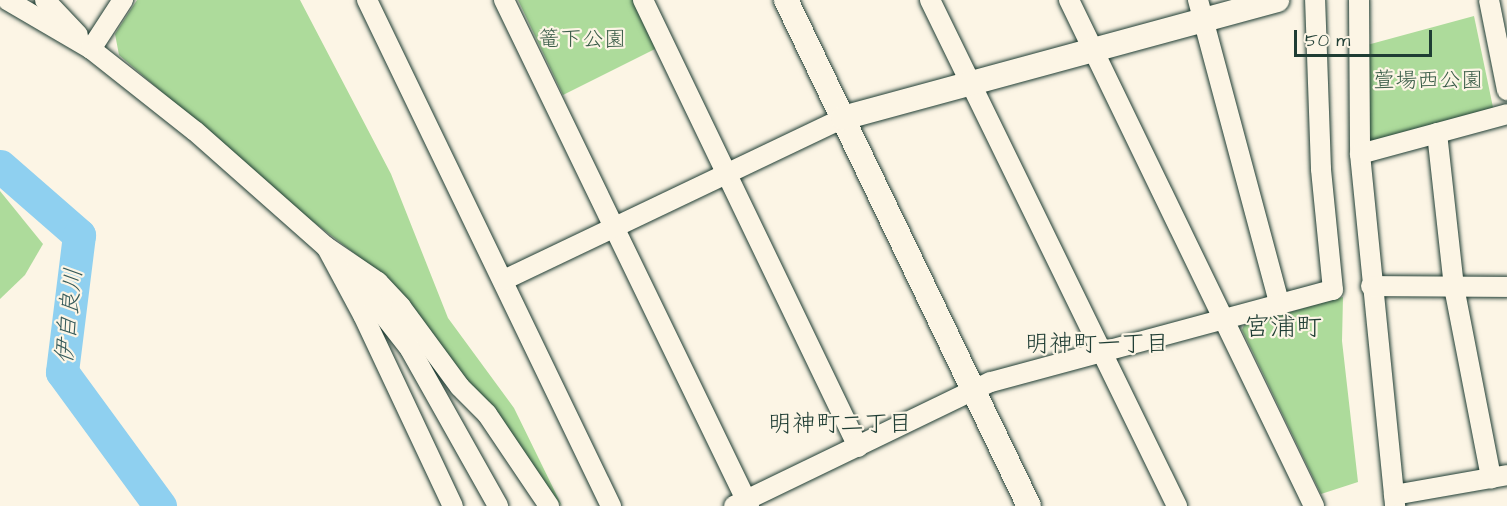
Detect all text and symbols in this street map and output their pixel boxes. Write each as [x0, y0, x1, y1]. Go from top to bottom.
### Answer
scale bar [1297, 18, 1435, 56]
park label: 篭下公園 [538, 27, 626, 53]
text: 50 m [1305, 28, 1350, 53]
park label: 萱場西公園 [1373, 68, 1483, 94]
water label: 伊自良川 [51, 267, 89, 365]
district label: 宮浦町 [1244, 312, 1322, 344]
district label: 明神町一丁目 [1025, 331, 1169, 359]
district label: 明神町二丁目 [768, 411, 912, 439]

